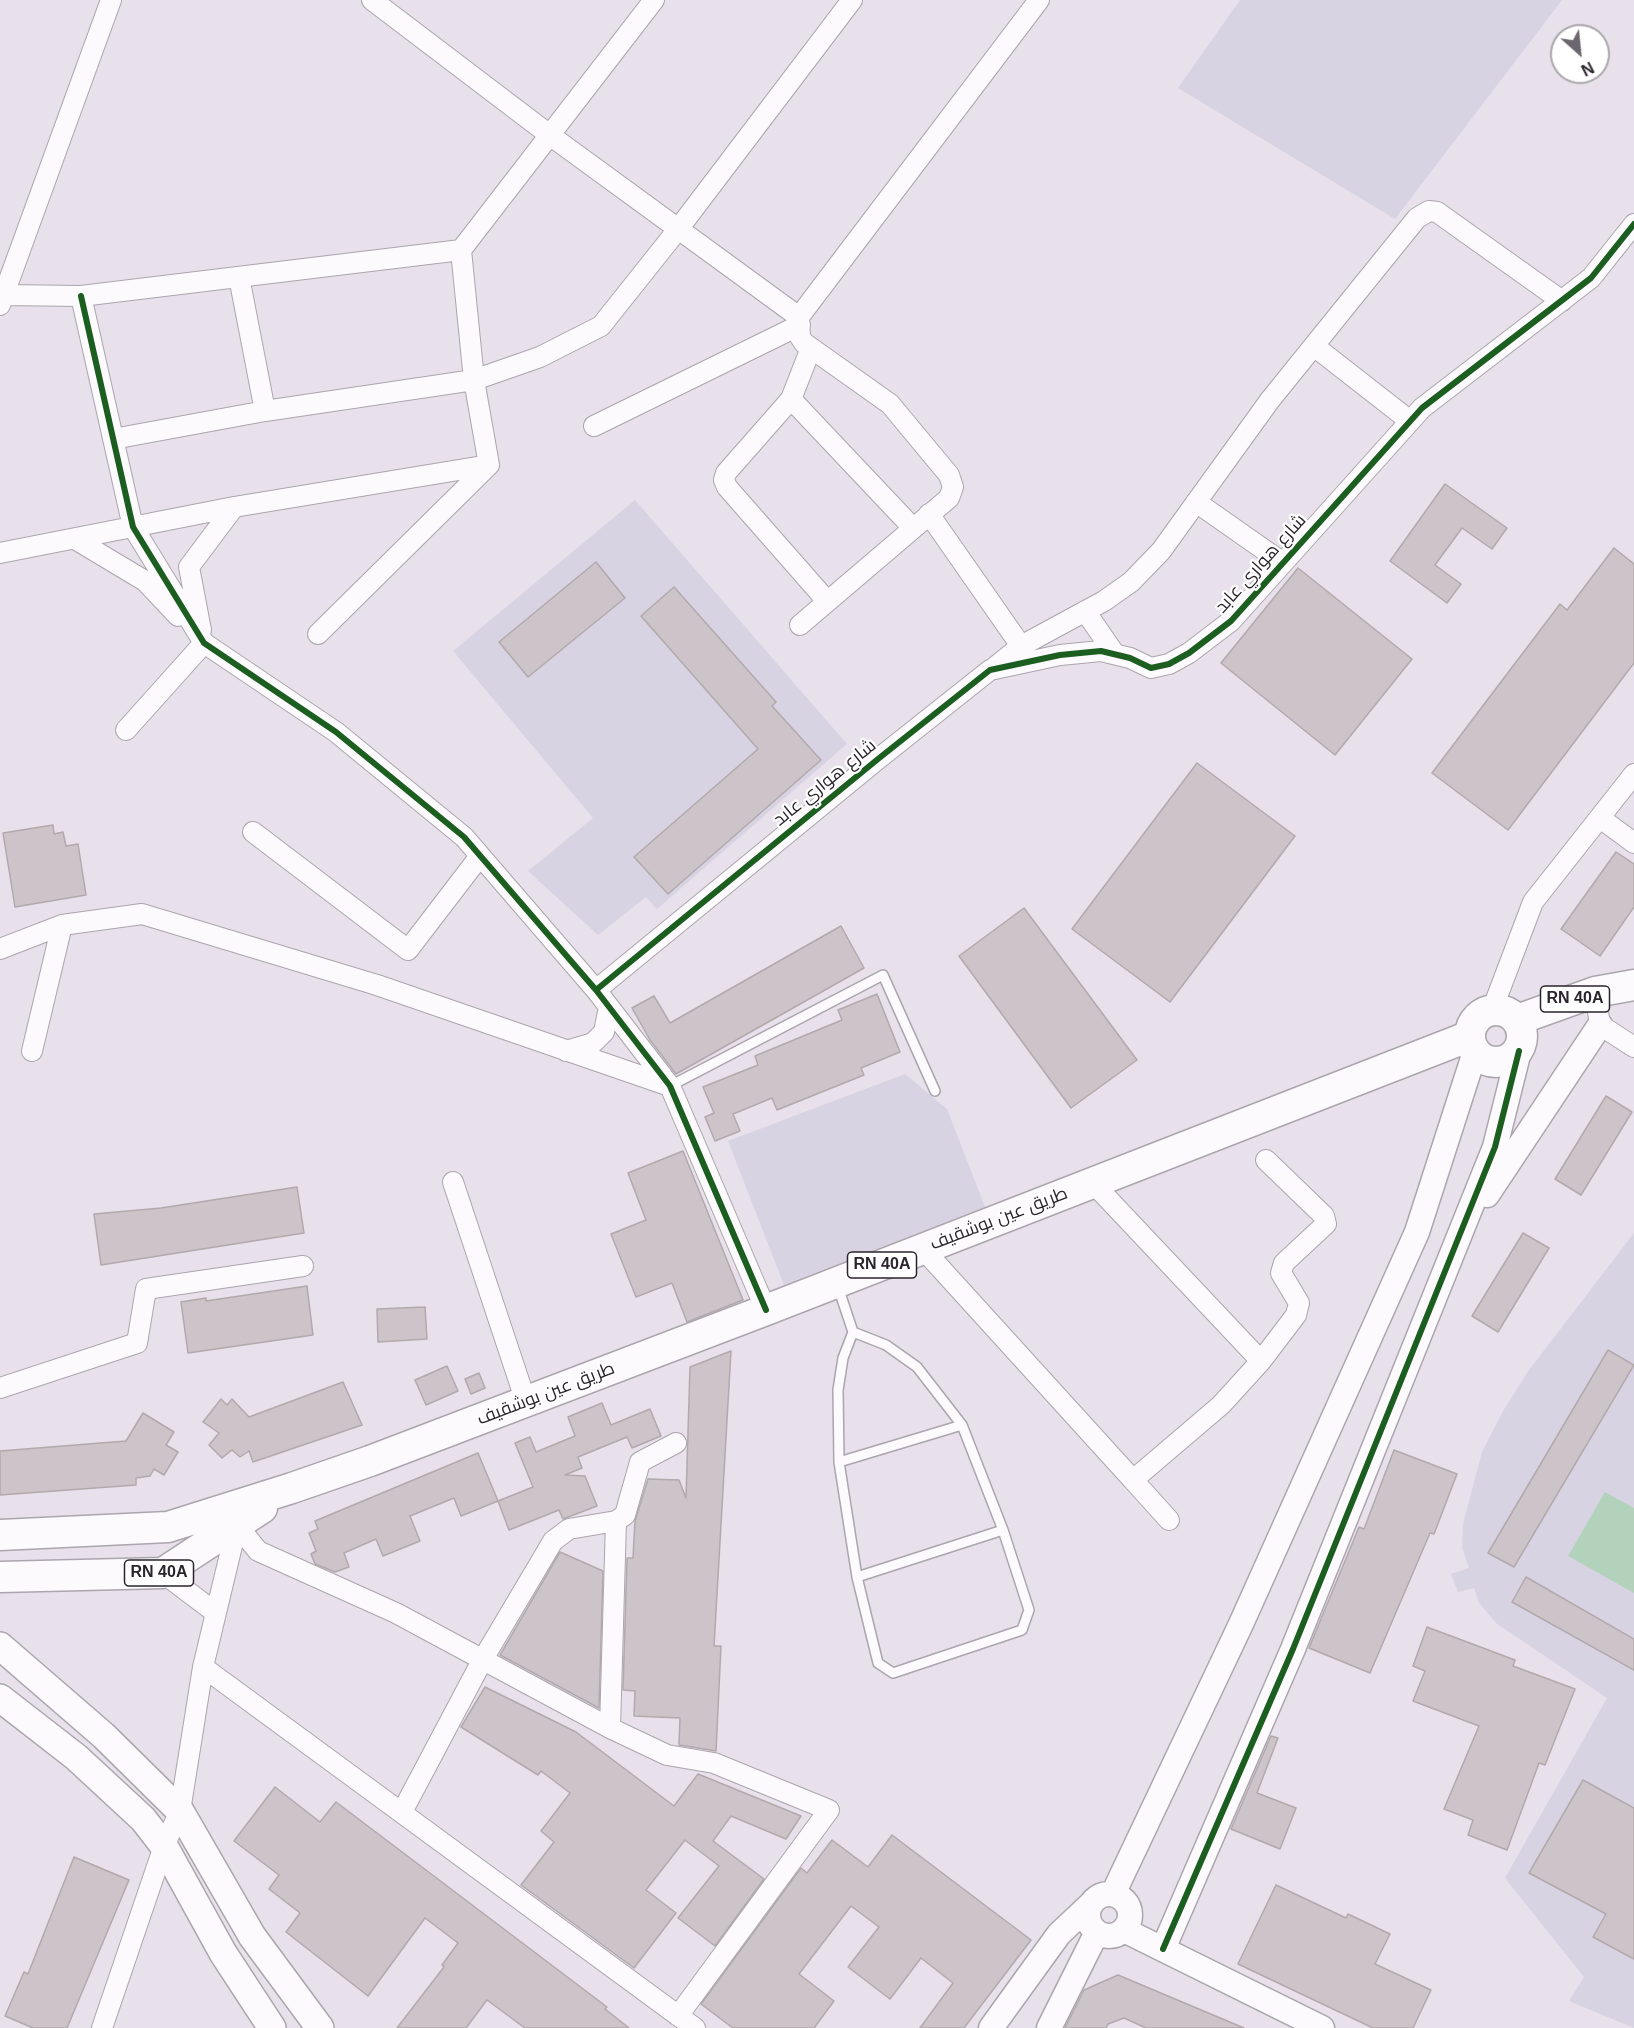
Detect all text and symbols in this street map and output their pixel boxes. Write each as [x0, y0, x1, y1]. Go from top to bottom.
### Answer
north arrow [1550, 24, 1610, 84]
text: N [1578, 59, 1597, 79]
street label: شارع هواري عابد [1211, 510, 1311, 618]
street label: شارع هواري عابد [769, 735, 881, 831]
road number: RN 40A [1540, 986, 1610, 1012]
street label: طريق عين بوشقيف [927, 1183, 1071, 1255]
road number: RN 40A [848, 1252, 916, 1278]
street label: طريق عين بوشقيف [474, 1358, 618, 1430]
road number: RN 40A [124, 1560, 194, 1586]

